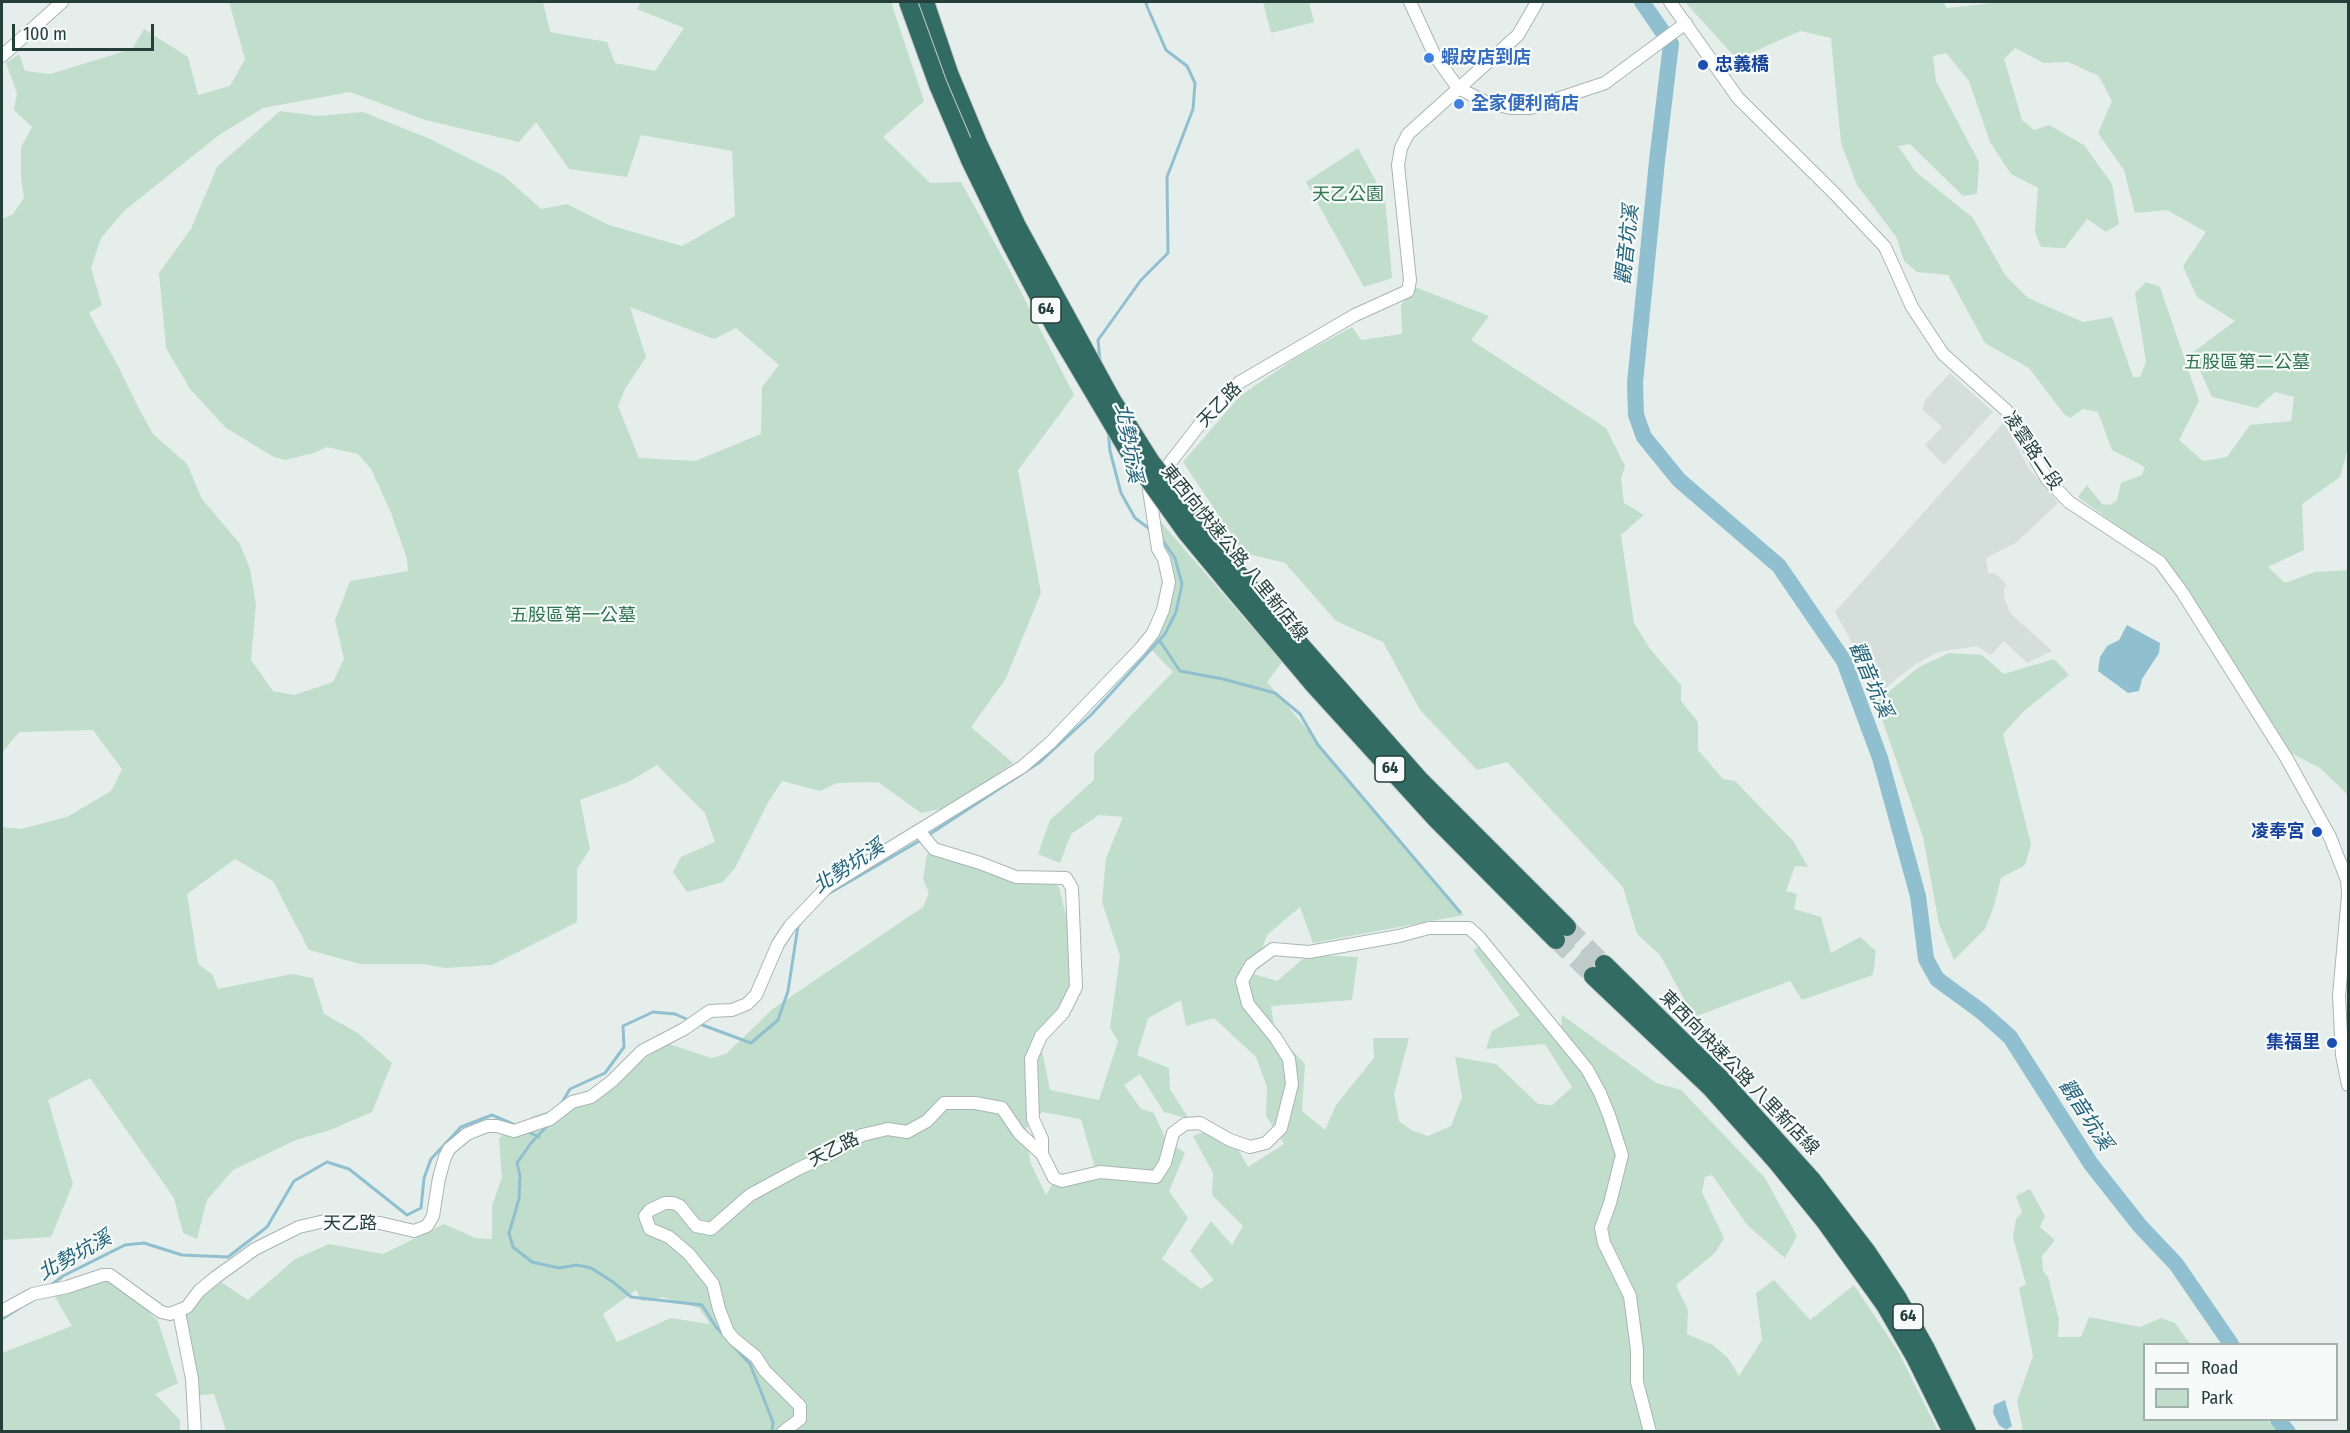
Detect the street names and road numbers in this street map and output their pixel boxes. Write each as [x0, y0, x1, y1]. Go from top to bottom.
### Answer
road number: 64 [1031, 297, 1061, 323]
street label: 天乙路 [1193, 378, 1247, 432]
street label: 凌雲路二段 [1998, 408, 2066, 494]
street label: 東西向快速公路 八里新店線 [1156, 461, 1312, 645]
road number: 64 [1375, 756, 1405, 782]
street label: 東西向快速公路 八里新店線 [1655, 986, 1823, 1160]
street label: 天乙路 [805, 1128, 863, 1172]
street label: 天乙路 [323, 1213, 377, 1235]
road number: 64 [1893, 1304, 1923, 1330]

